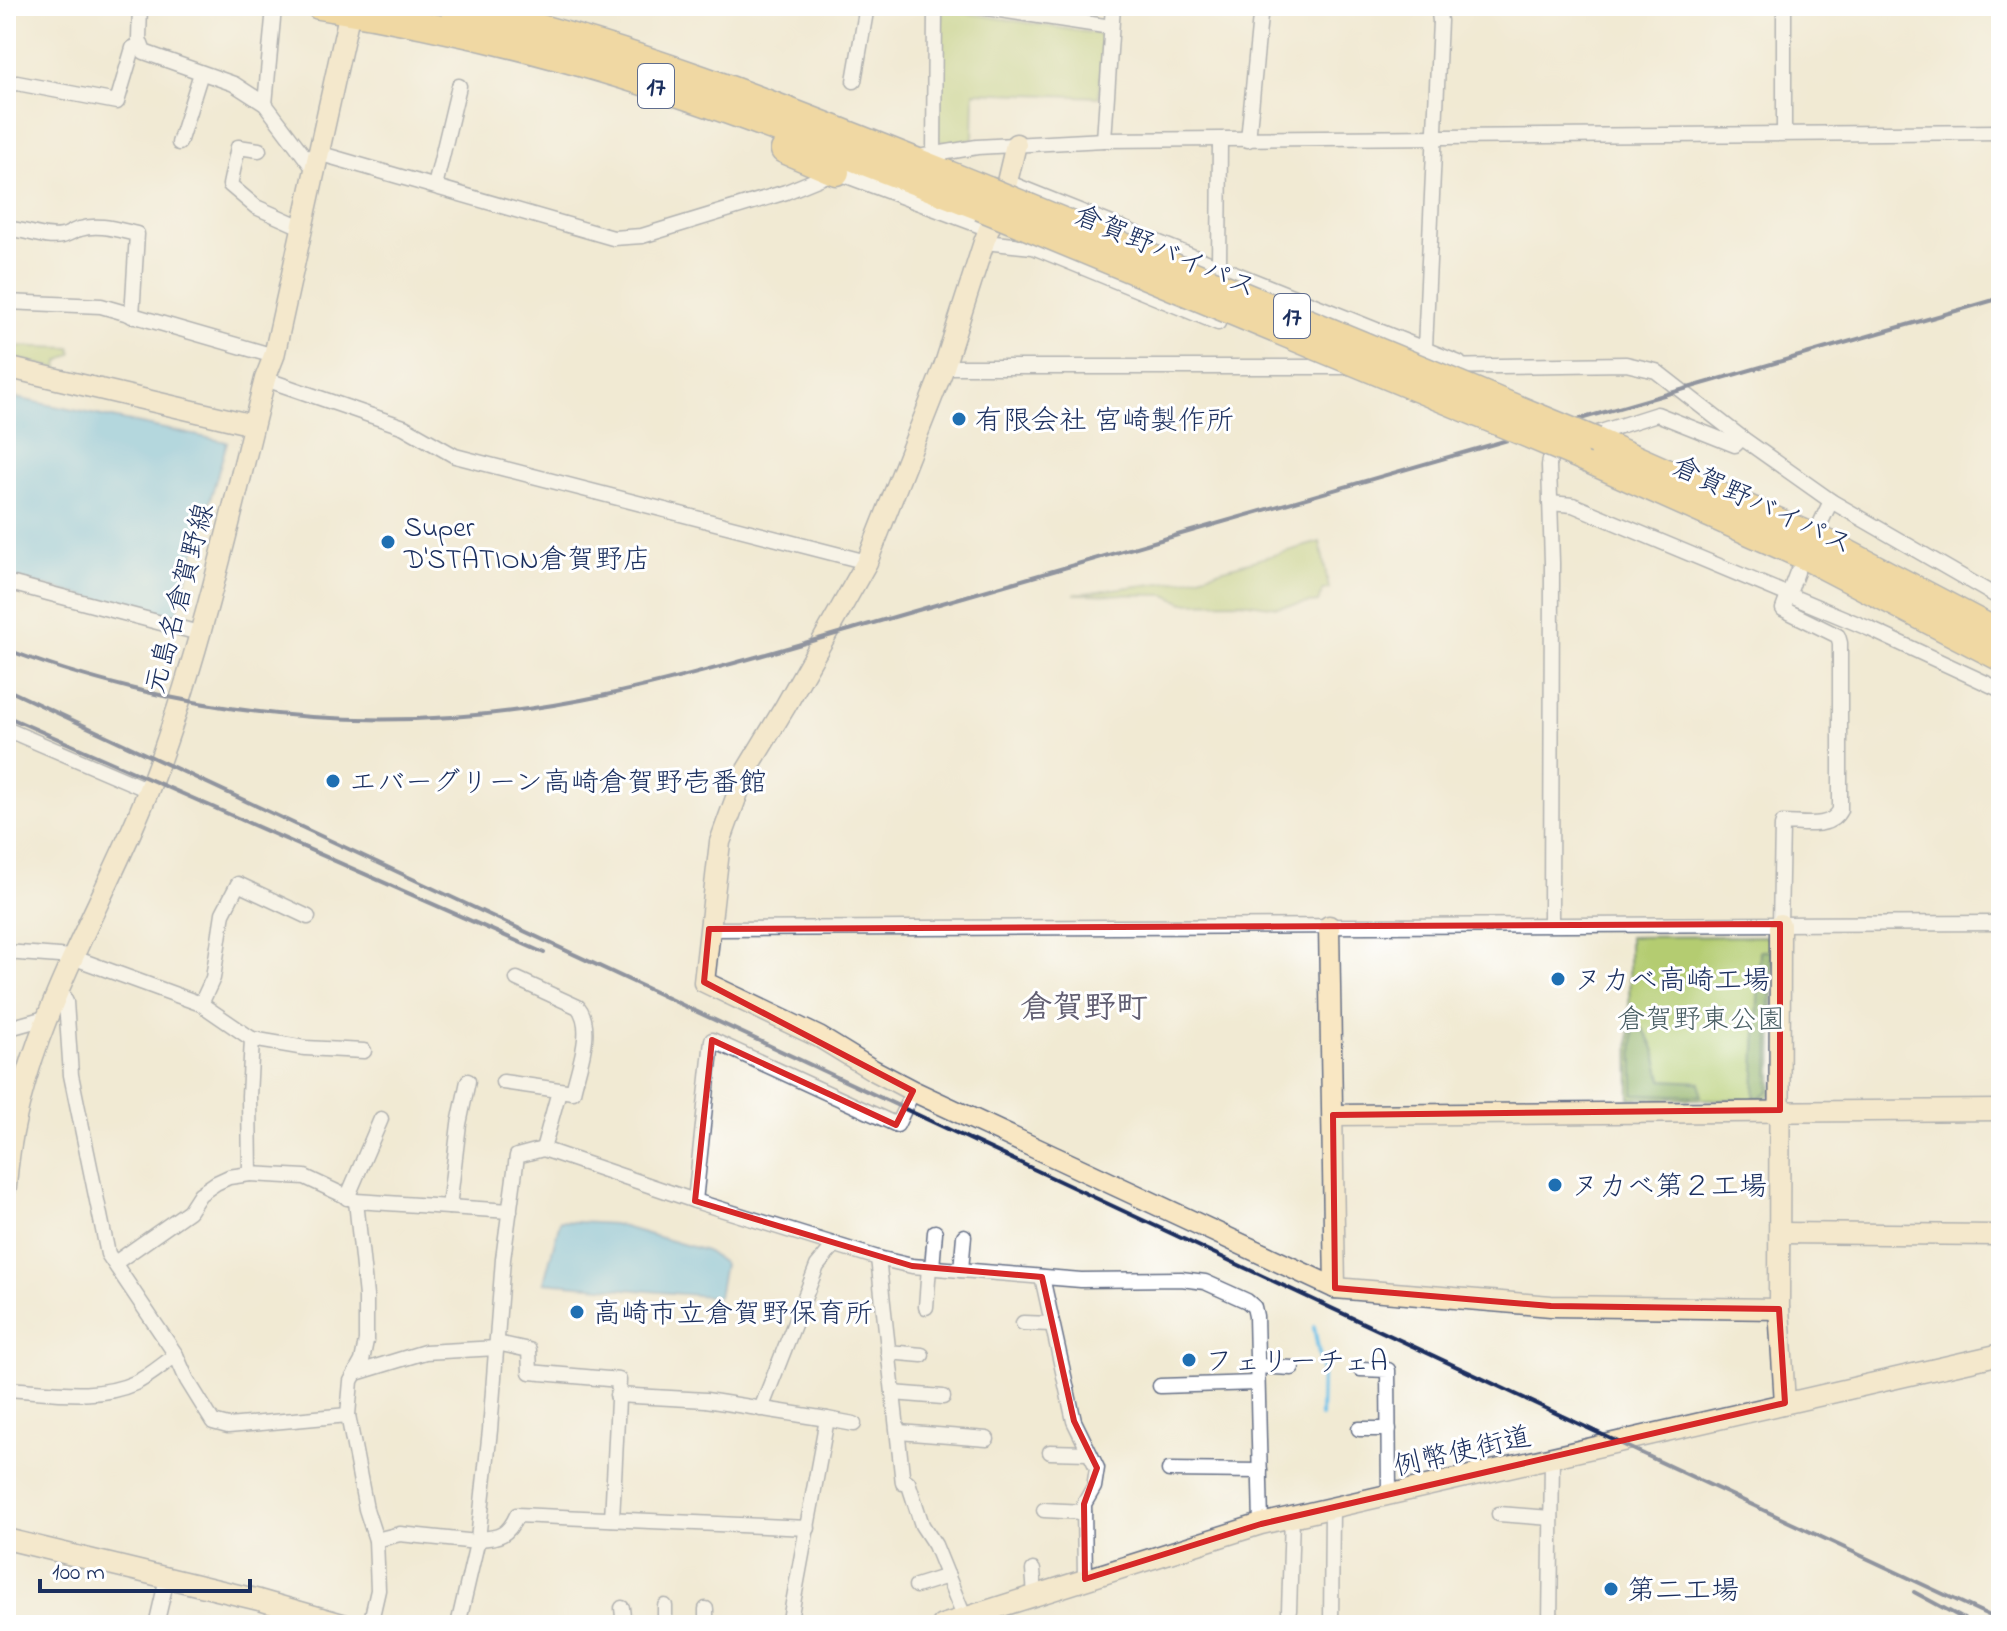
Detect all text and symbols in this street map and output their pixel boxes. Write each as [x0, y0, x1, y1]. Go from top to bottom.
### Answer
road number: 17 [638, 64, 674, 108]
street label: 倉賀野バイパス [1067, 196, 1263, 310]
road number: 17 [1274, 294, 1310, 338]
place label: 有限会社 宮崎製作所 [975, 402, 1234, 443]
marker: 有限会社 宮崎製作所 [950, 410, 968, 428]
street label: 倉賀野バイパス [1664, 447, 1859, 567]
street label: 元島名倉賀野線 [136, 499, 227, 699]
place label: Super D'STATION倉賀野店 [403, 509, 651, 582]
marker: Super D'STATION倉賀野店 [379, 533, 397, 551]
place label: エバーグリーン高崎倉賀野壱番館 [349, 764, 767, 805]
marker: エバーグリーン高崎倉賀野壱番館 [324, 772, 342, 790]
place label: ヌカべ高崎工場 [1574, 962, 1770, 1003]
marker: ヌカべ高崎工場 [1549, 970, 1567, 988]
district label: 倉賀野町 [1020, 986, 1148, 1033]
park label: 倉賀野東公園 [1617, 1001, 1785, 1042]
place label: ヌカべ第２工場 [1571, 1168, 1767, 1209]
marker: ヌカべ第２工場 [1546, 1176, 1564, 1194]
place label: 高崎市立倉賀野保育所 [593, 1295, 873, 1336]
marker: 高崎市立倉賀野保育所 [568, 1303, 586, 1321]
place label: フェリーチェA [1205, 1343, 1387, 1384]
marker: フェリーチェA [1180, 1351, 1198, 1369]
street label: 例幣使街道 [1390, 1418, 1536, 1489]
scale bar [40, 1543, 250, 1593]
text: 100 m [52, 1556, 105, 1591]
place label: 第二工場 [1627, 1572, 1739, 1613]
marker: 第二工場 [1602, 1580, 1620, 1598]

